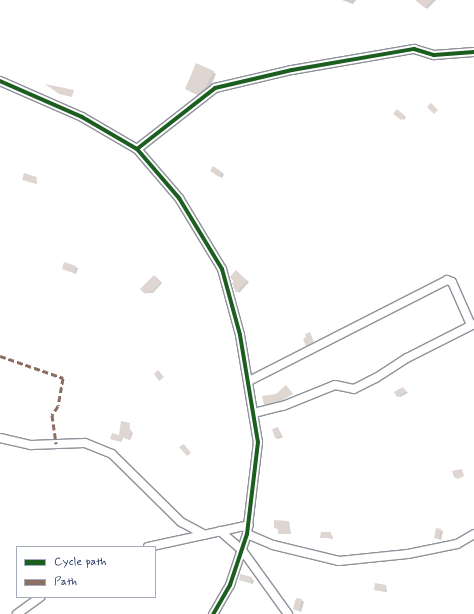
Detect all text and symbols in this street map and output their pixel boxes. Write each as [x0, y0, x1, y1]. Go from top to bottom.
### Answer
legend [16, 546, 156, 598]
text: Cycle path [54, 554, 106, 570]
text: Path [54, 574, 77, 590]

